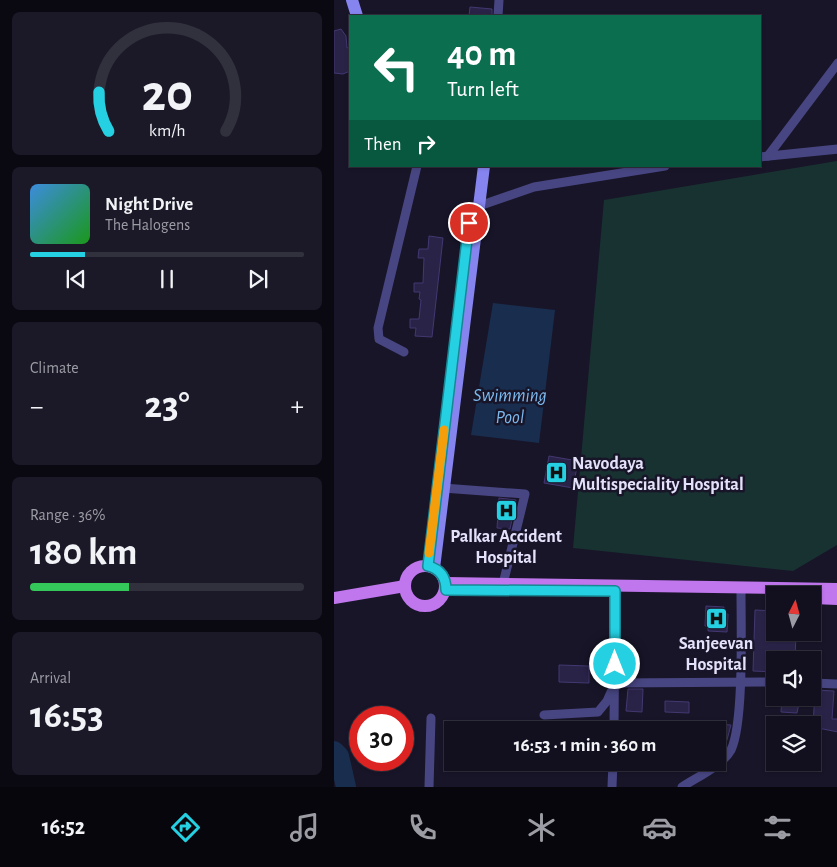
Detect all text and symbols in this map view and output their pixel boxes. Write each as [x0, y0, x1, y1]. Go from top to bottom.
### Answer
icon: left [364, 35, 429, 100]
text: 40 m [447, 37, 516, 72]
text: 20 [141, 68, 193, 120]
text: Turn left [447, 78, 519, 100]
text: km/h [149, 122, 185, 140]
icon: right [412, 130, 440, 158]
text: Then [364, 135, 402, 154]
text: Night Drive [105, 195, 193, 214]
pin [448, 202, 490, 244]
icon: arrive [455, 209, 483, 237]
text: The Halogens [105, 217, 190, 233]
icon: previous [62, 265, 90, 293]
icon: pause [153, 265, 181, 293]
icon: next [244, 265, 272, 293]
text: Climate [30, 360, 79, 376]
water label: Swimming Pool [473, 386, 547, 427]
text: 23° [144, 387, 190, 425]
text: − [30, 393, 43, 421]
text: + [291, 393, 304, 421]
place label: Navodaya Multispeciality Hospital [572, 455, 744, 494]
hospital icon: Navodaya Multispeciality Hospital [544, 461, 568, 485]
hospital icon: Palkar Accident Hospital [494, 499, 518, 523]
text: Range · 36% [30, 507, 105, 523]
place label: Palkar Accident Hospital [450, 528, 562, 567]
text: 180 km [30, 534, 137, 572]
north arrow [766, 586, 822, 641]
map controls [766, 586, 821, 771]
hospital icon: Sanjeevan Hospital [704, 606, 728, 630]
place label: Sanjeevan Hospital [679, 635, 753, 674]
position arrow [588, 637, 640, 689]
button: sound [766, 651, 821, 706]
text: Arrival [30, 670, 71, 686]
text: 16:53 [30, 697, 104, 735]
speed limit sign: 30 [349, 706, 414, 771]
button: layers [766, 716, 821, 771]
text: 16:53 · 1 min · 360 m [514, 736, 656, 755]
icon: directions [168, 810, 203, 845]
icon: music [287, 810, 322, 845]
icon: phone [405, 810, 440, 845]
icon: climate [524, 810, 559, 845]
icon: car [642, 810, 677, 845]
icon: filters [760, 810, 795, 845]
text: 16:52 [42, 816, 85, 838]

